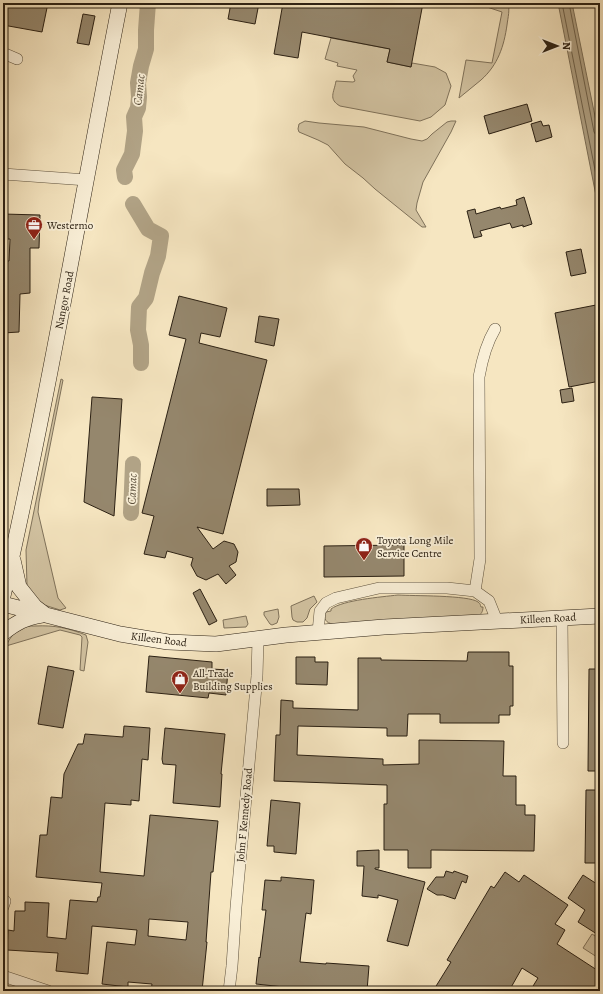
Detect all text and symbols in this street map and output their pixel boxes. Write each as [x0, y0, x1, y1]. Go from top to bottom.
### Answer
north arrow [537, 26, 577, 66]
text: N [559, 42, 574, 50]
water label: Camac [129, 73, 149, 106]
office icon: Westermo [24, 215, 44, 240]
place label: Westermo [46, 218, 94, 233]
street label: Nangor Road [51, 270, 78, 331]
water label: Camac [123, 472, 141, 505]
place label: Toyota Long Mile Service Centre [377, 533, 454, 561]
shop icon: Toyota Long Mile Service Centre [354, 536, 374, 561]
street label: Killeen Road [520, 610, 577, 627]
street label: Killeen Road [130, 629, 188, 650]
place label: All-Trade Building Supplies [192, 666, 273, 694]
shop icon: All-Trade Building Supplies [170, 669, 190, 694]
street label: John F Kennedy Road [233, 767, 256, 863]

